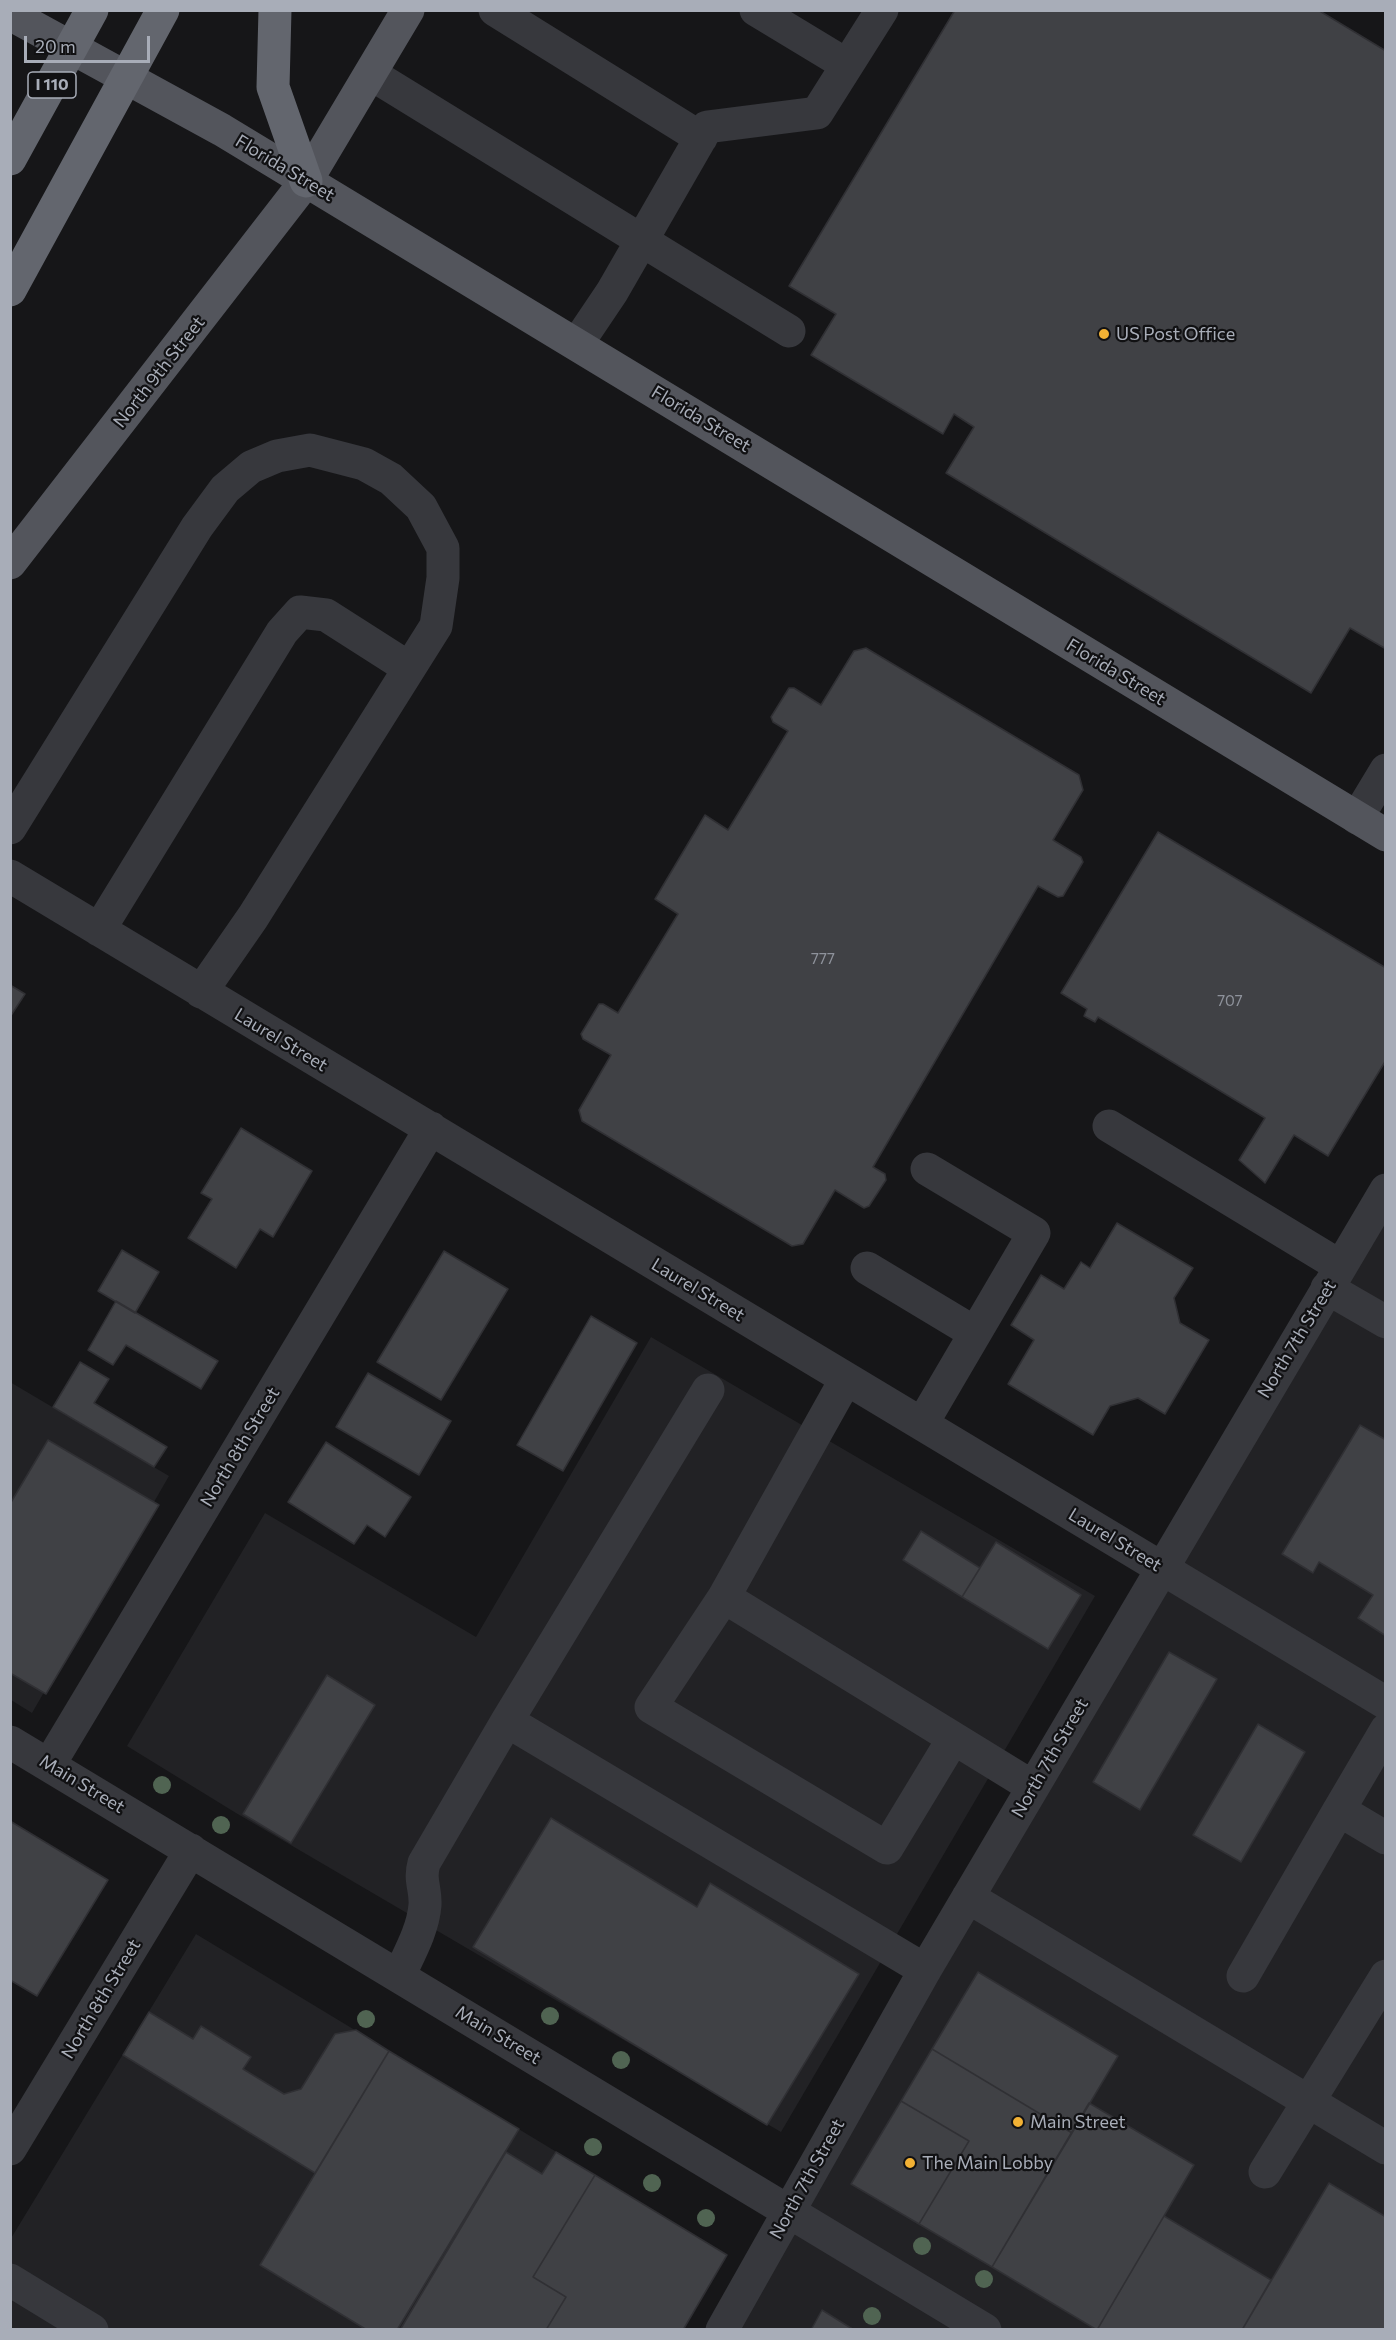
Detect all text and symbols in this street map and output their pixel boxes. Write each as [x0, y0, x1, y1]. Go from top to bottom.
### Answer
scale bar [27, 24, 153, 62]
text: 20 m [35, 35, 76, 57]
road number: I 110 [28, 72, 76, 98]
street label: Florida Street [232, 130, 338, 206]
street label: North 9th Street [109, 312, 209, 432]
place label: US Post Office [1116, 323, 1235, 345]
marker: US Post Office [1097, 327, 1111, 341]
street label: Florida Street [648, 381, 754, 457]
street label: Florida Street [1063, 634, 1169, 710]
house number: 777 [811, 950, 835, 968]
house number: 707 [1217, 992, 1243, 1010]
street label: Laurel Street [230, 1004, 332, 1076]
street label: Laurel Street [647, 1254, 749, 1326]
street label: North 7th Street [1253, 1276, 1341, 1402]
street label: North 8th Street [196, 1383, 284, 1511]
street label: Laurel Street [1064, 1504, 1166, 1576]
street label: North 7th Street [1007, 1694, 1093, 1822]
street label: Main Street [35, 1750, 129, 1818]
street label: North 8th Street [57, 1935, 145, 2063]
street label: Main Street [451, 2001, 545, 2069]
place label: Main Street [1030, 2111, 1126, 2133]
street label: North 7th Street [765, 2115, 849, 2243]
marker: Main Street [1011, 2115, 1025, 2129]
place label: The Main Lobby [922, 2152, 1053, 2174]
marker: The Main Lobby [903, 2156, 917, 2170]

